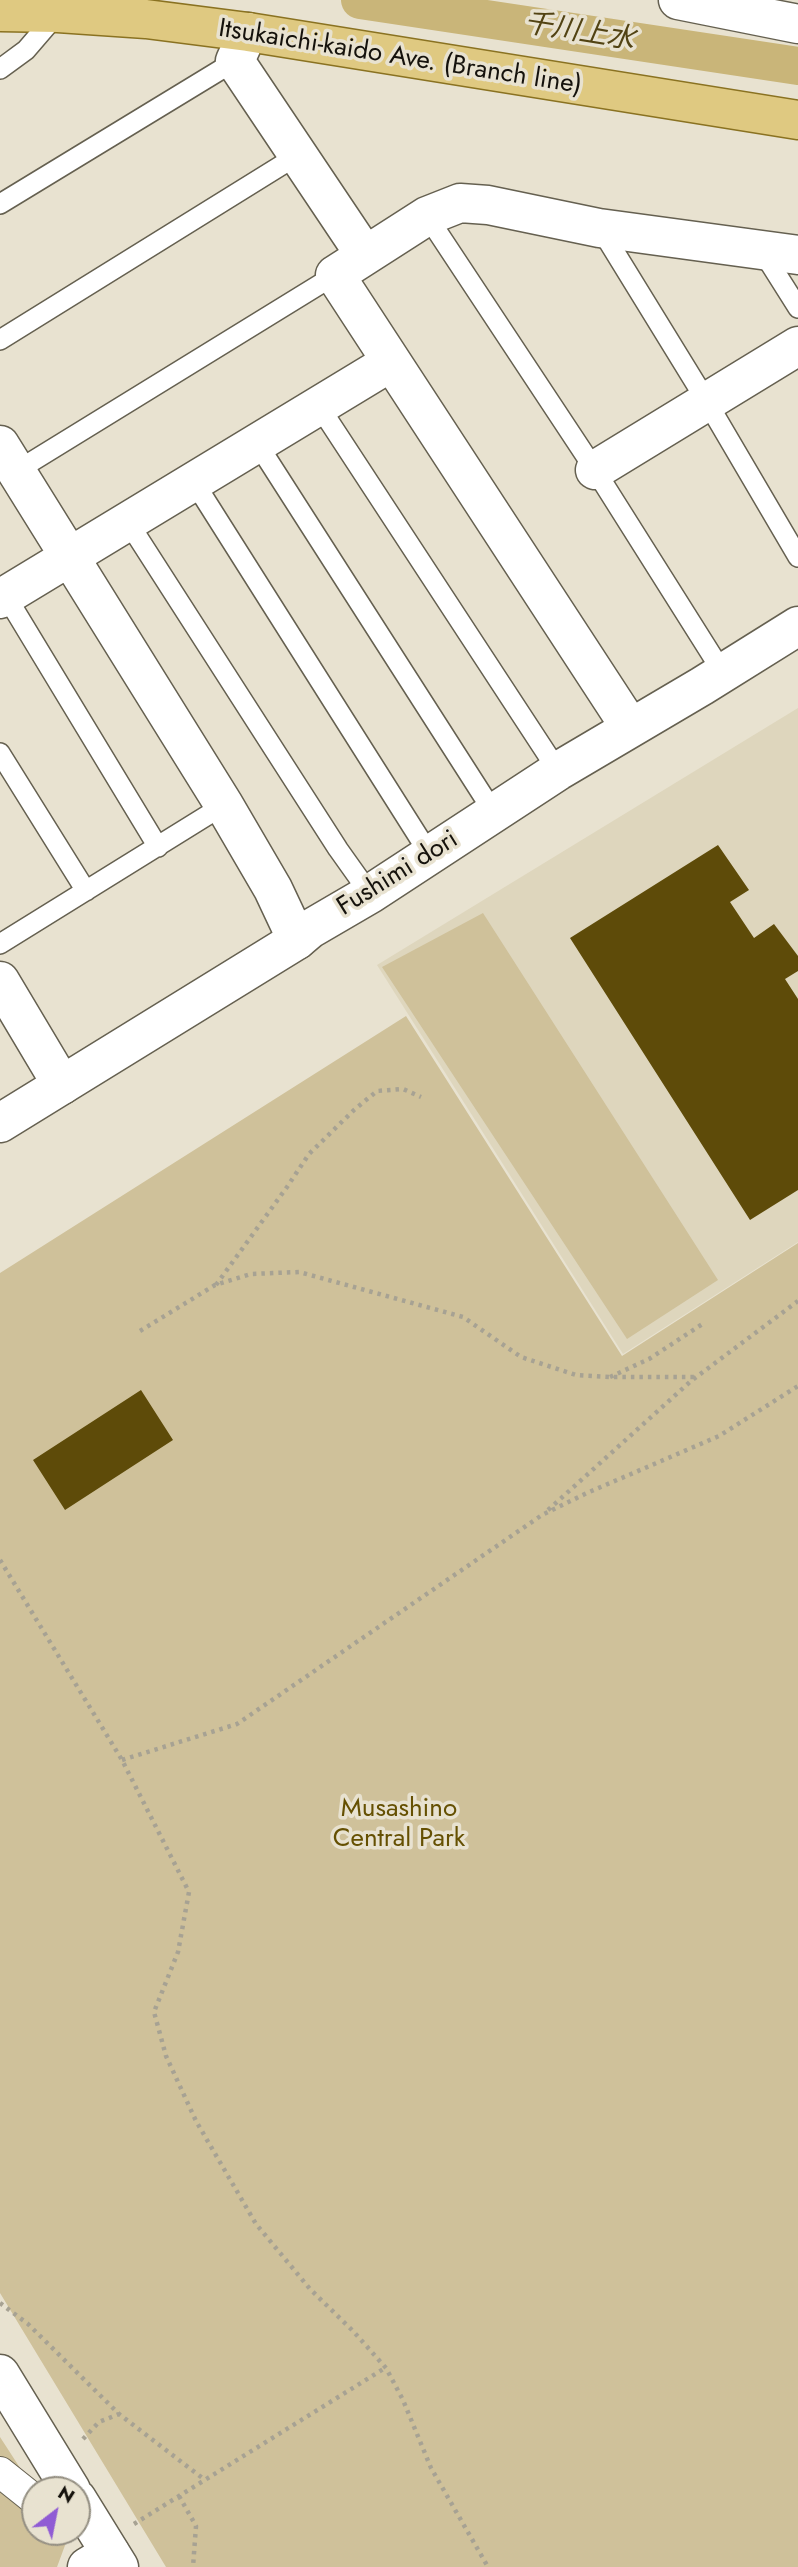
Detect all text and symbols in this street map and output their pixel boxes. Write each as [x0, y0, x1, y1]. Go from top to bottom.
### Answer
water label: 千川上水 [521, 8, 637, 58]
street label: Itsukaichi-kaido Ave. (Branch line) [216, 14, 584, 102]
street label: Fushimi dori [332, 825, 464, 923]
park label: Musashino Central Park [333, 1794, 465, 1856]
north arrow [21, 2476, 91, 2546]
text: N [53, 2479, 80, 2510]

